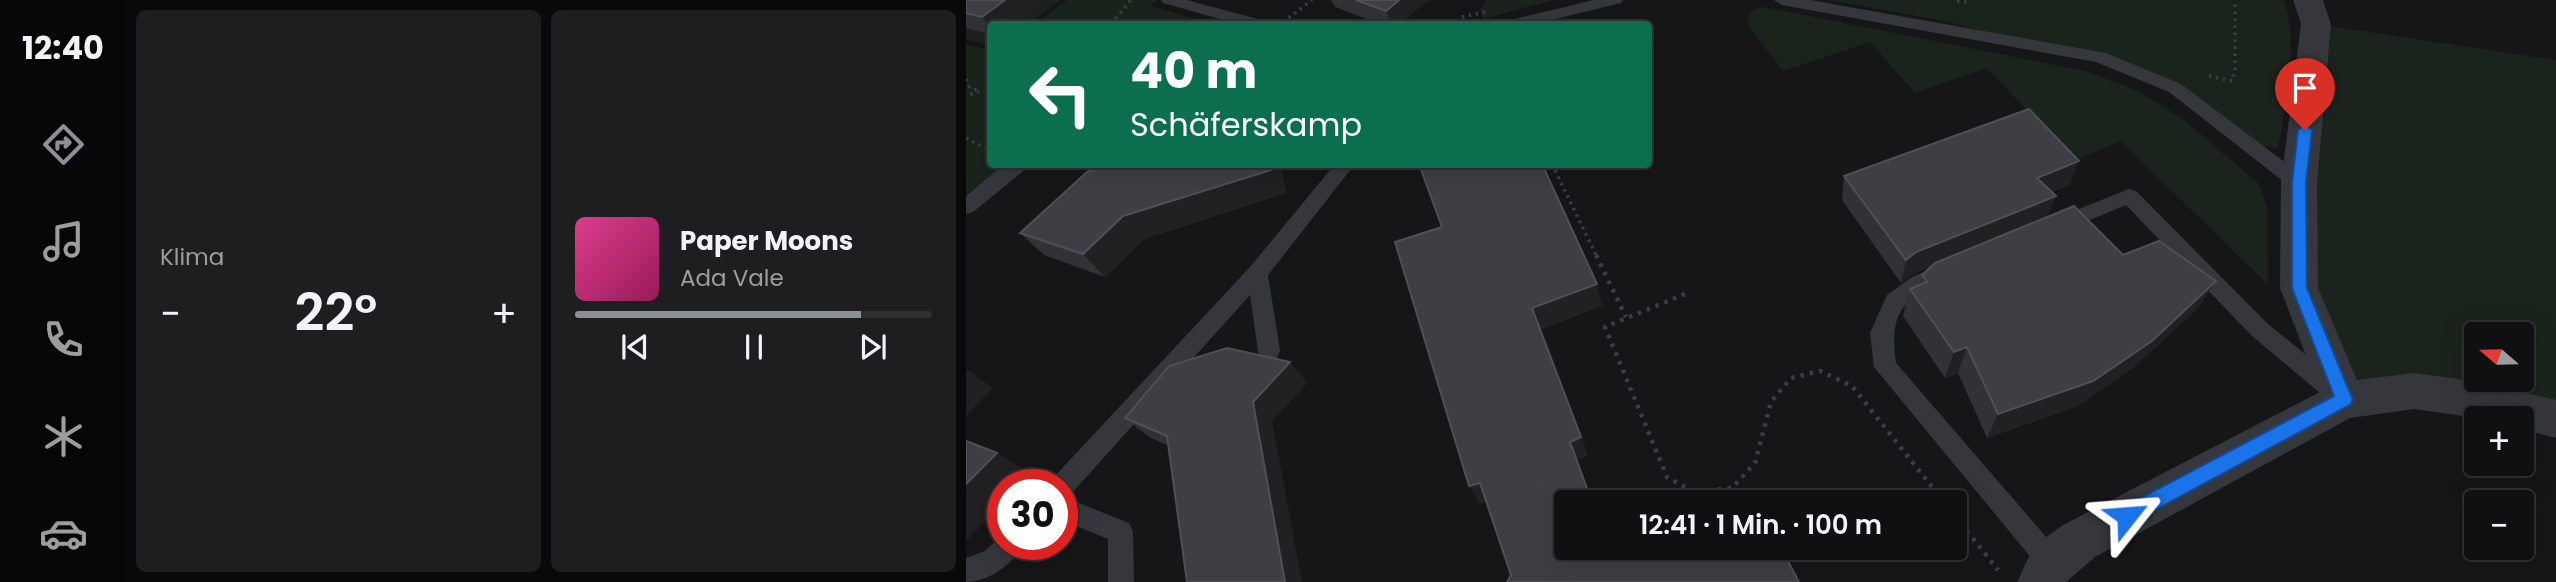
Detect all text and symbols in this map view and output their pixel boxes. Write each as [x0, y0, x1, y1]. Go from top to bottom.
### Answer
text: 12:40 [22, 25, 104, 70]
text: 40 m [1130, 37, 1257, 105]
icon: left [1015, 49, 1106, 140]
pin [2275, 58, 2335, 130]
icon: arrive [2286, 69, 2324, 107]
text: Schäferskamp [1130, 102, 1362, 147]
icon: directions [39, 120, 88, 169]
icon: music [39, 217, 88, 266]
text: Paper Moons [680, 223, 853, 259]
text: Klima [160, 241, 224, 273]
text: Ada Vale [680, 262, 784, 294]
text: 22° [295, 276, 377, 349]
text: − [160, 287, 181, 340]
text: + [491, 287, 517, 340]
icon: phone [39, 315, 88, 364]
north arrow [2464, 322, 2534, 392]
map controls [2464, 322, 2534, 560]
icon: previous [616, 328, 654, 366]
icon: pause [735, 328, 773, 366]
icon: next [854, 328, 892, 366]
button: + [2464, 406, 2534, 476]
icon: climate [39, 412, 88, 461]
speed limit sign: 30 [987, 469, 1078, 560]
position arrow [2090, 479, 2164, 553]
button: − [2464, 490, 2534, 560]
text: 12:41 · 1 Min. · 100 m [1639, 507, 1882, 543]
icon: car [39, 509, 88, 558]

